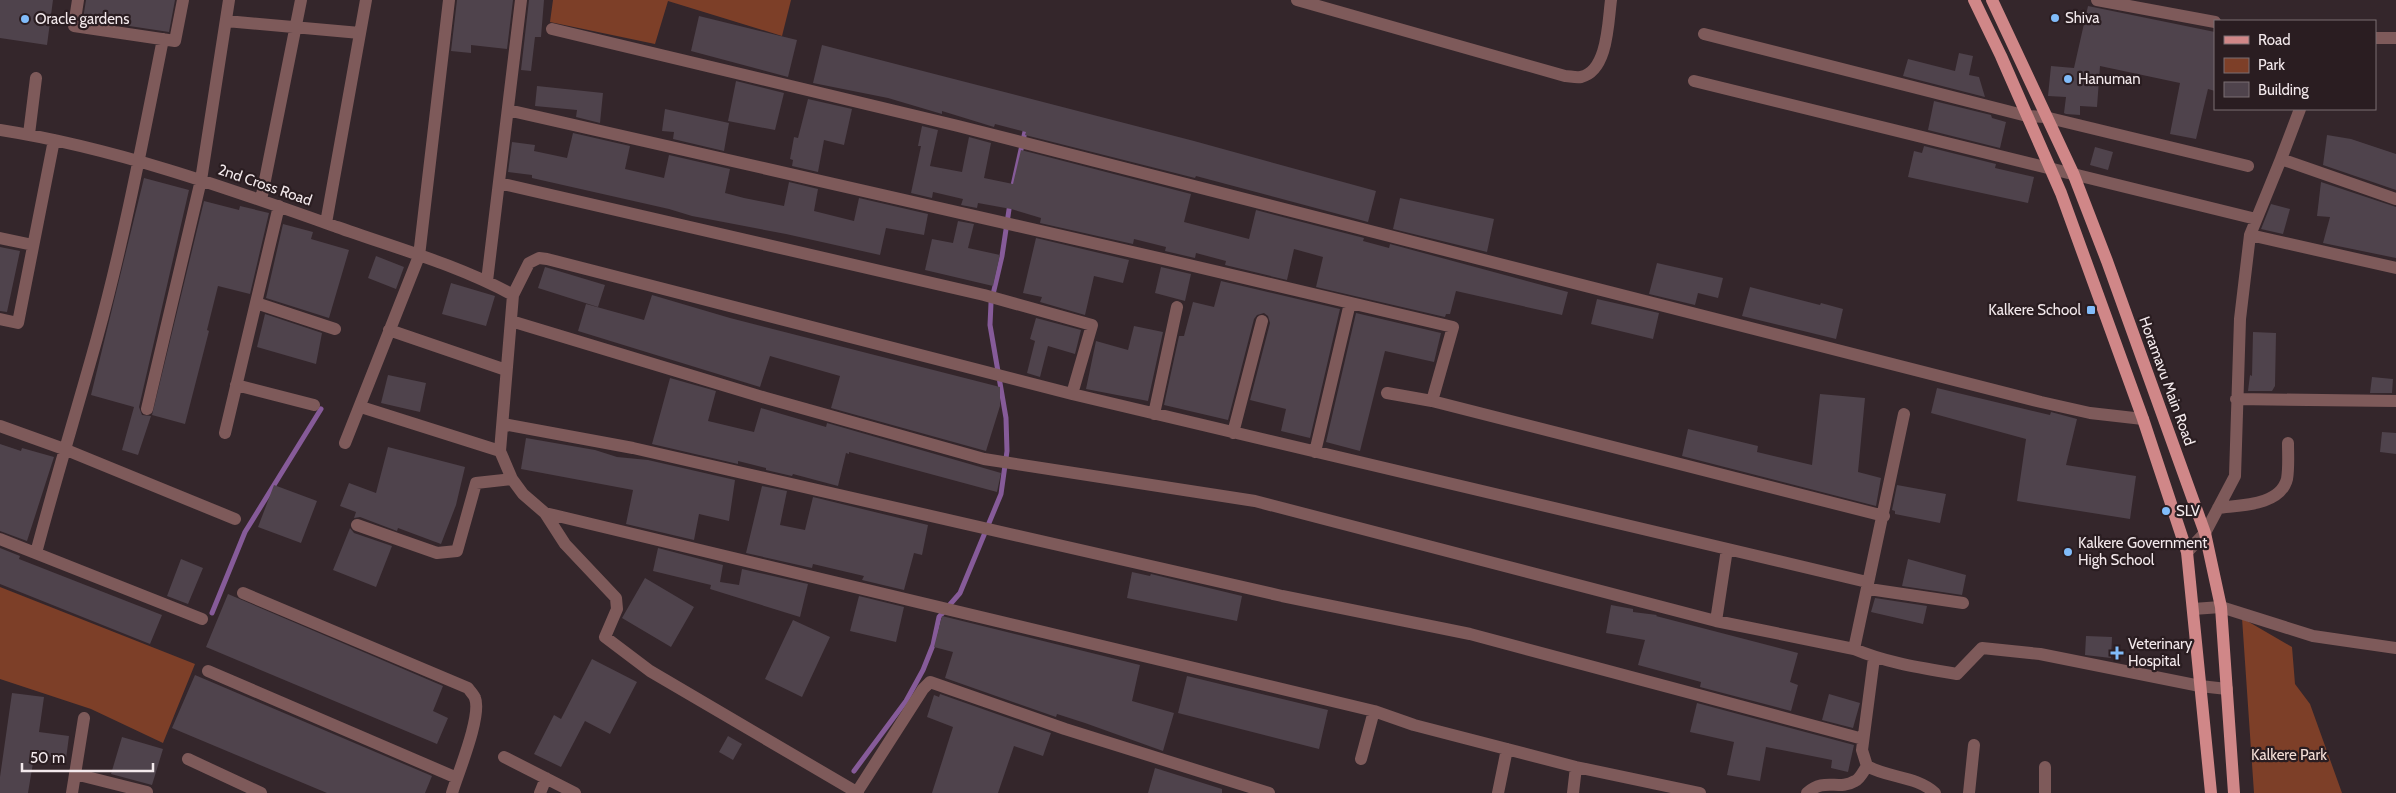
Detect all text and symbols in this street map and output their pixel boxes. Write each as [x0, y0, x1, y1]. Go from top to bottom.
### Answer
place label: Shiva [2065, 9, 2100, 27]
place label: Oracle gardens [35, 10, 129, 28]
marker: Shiva [2049, 12, 2061, 24]
marker: Oracle gardens [19, 13, 31, 25]
legend [2214, 20, 2376, 110]
text: Road [2258, 31, 2291, 49]
text: Park [2258, 56, 2285, 74]
place label: Hanuman [2078, 70, 2141, 88]
marker: Hanuman [2062, 73, 2074, 85]
text: Building [2258, 81, 2309, 99]
street label: 2nd Cross Road [216, 161, 314, 209]
place label: Kalkere School [1988, 301, 2081, 319]
marker: Kalkere School [2085, 304, 2097, 316]
street label: Horamavu Main Road [2135, 314, 2199, 448]
place label: SLV [2176, 502, 2201, 520]
marker: SLV [2160, 505, 2172, 517]
place label: Kalkere Government High School [2078, 534, 2207, 569]
marker: Kalkere Government High School [2062, 546, 2074, 558]
place label: Veterinary Hospital [2128, 635, 2193, 670]
marker: Veterinary Hospital [2110, 646, 2124, 660]
scale bar [22, 740, 154, 772]
park label: Kalkere Park [2251, 746, 2327, 764]
text: 50 m [30, 749, 65, 767]

